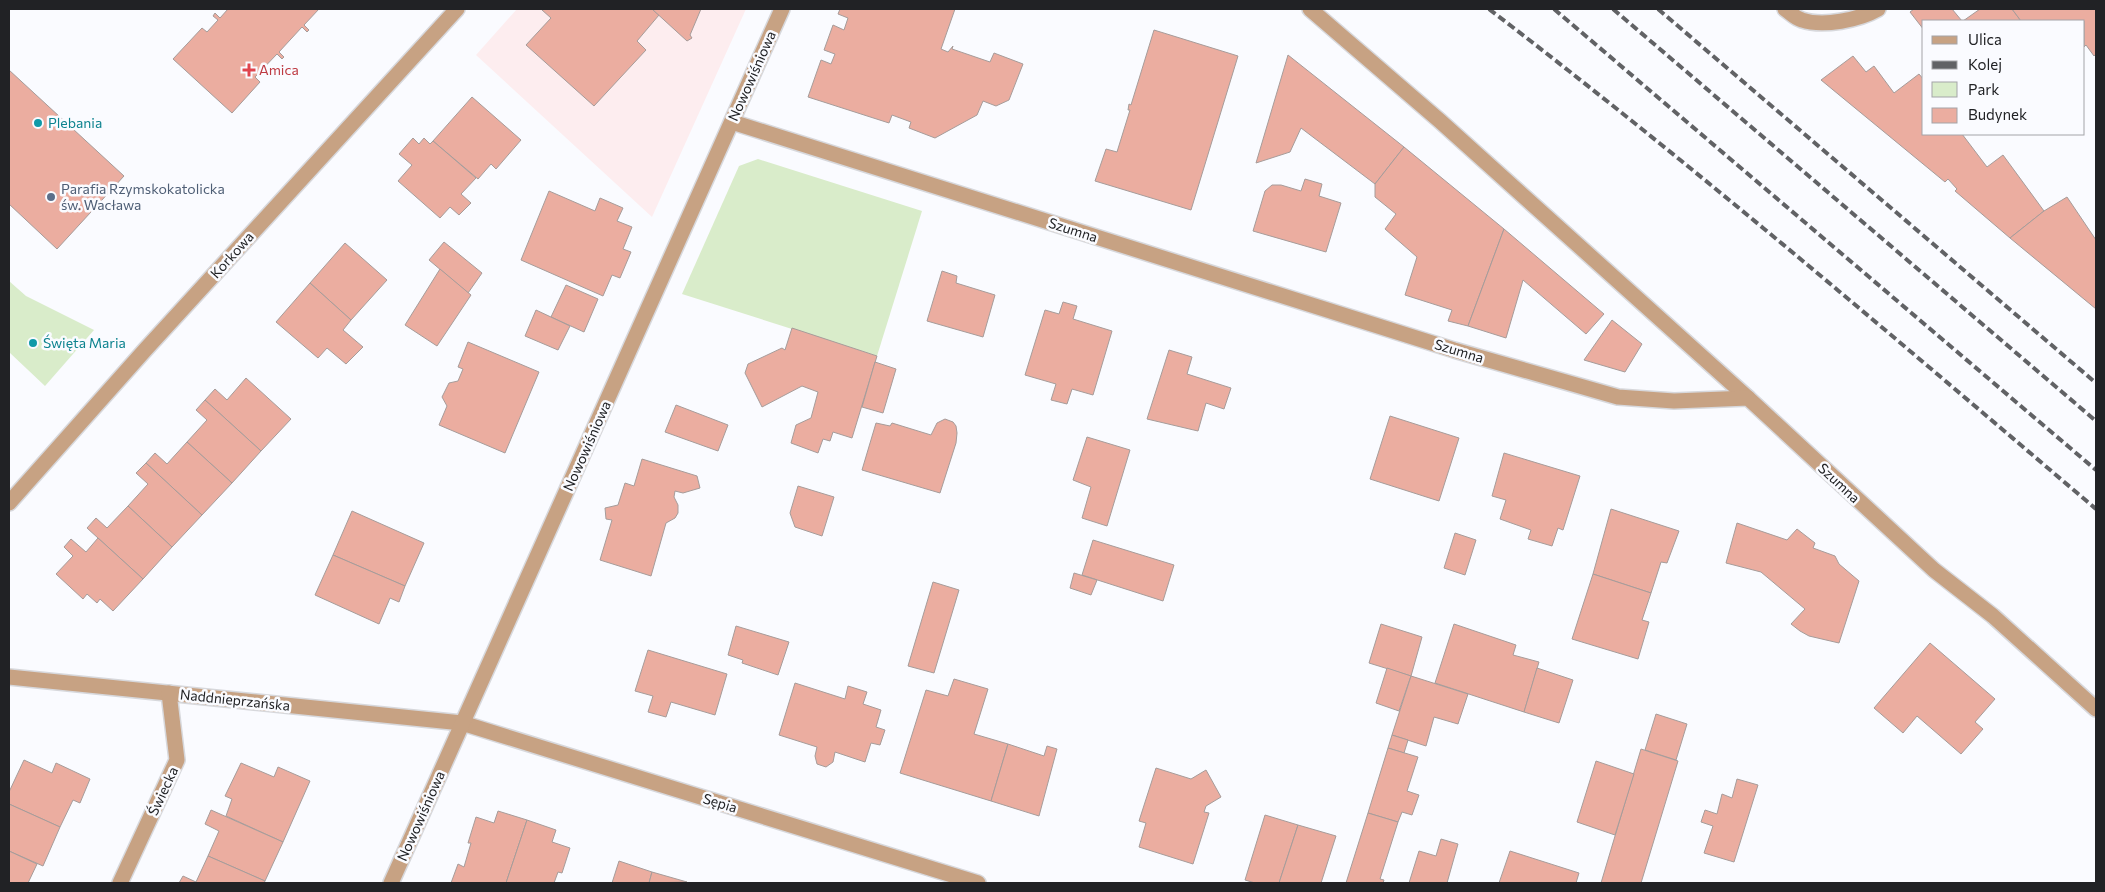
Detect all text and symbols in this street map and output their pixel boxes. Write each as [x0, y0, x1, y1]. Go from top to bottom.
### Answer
legend [1922, 20, 2085, 135]
street label: Nowowiśniowa [724, 28, 779, 124]
text: Ulica [1968, 30, 2002, 48]
text: Kolej [1968, 55, 2002, 73]
place label: Amica [259, 61, 299, 78]
marker: Amica [243, 64, 255, 76]
text: Park [1968, 80, 1999, 98]
text: Budynek [1968, 105, 2027, 123]
place label: Plebania [48, 114, 102, 131]
marker: Plebania [32, 117, 44, 129]
place label: Parafia Rzymskokatolicka św. Wacława [61, 180, 225, 213]
marker: Parafia Rzymskokatolicka św. Wacława [45, 191, 57, 203]
street label: Szumna [1046, 214, 1100, 245]
street label: Korkowa [206, 228, 257, 281]
place label: Święta Maria [43, 334, 126, 351]
street label: Szumna [1432, 335, 1486, 366]
marker: Święta Maria [27, 337, 39, 349]
street label: Nowowiśniowa [559, 398, 614, 494]
street label: Szumna [1815, 459, 1864, 506]
street label: Naddnieprzańska [179, 685, 291, 714]
street label: Świecka [144, 764, 181, 818]
street label: Nowowiśniowa [393, 768, 448, 864]
street label: Sępia [701, 789, 739, 816]

